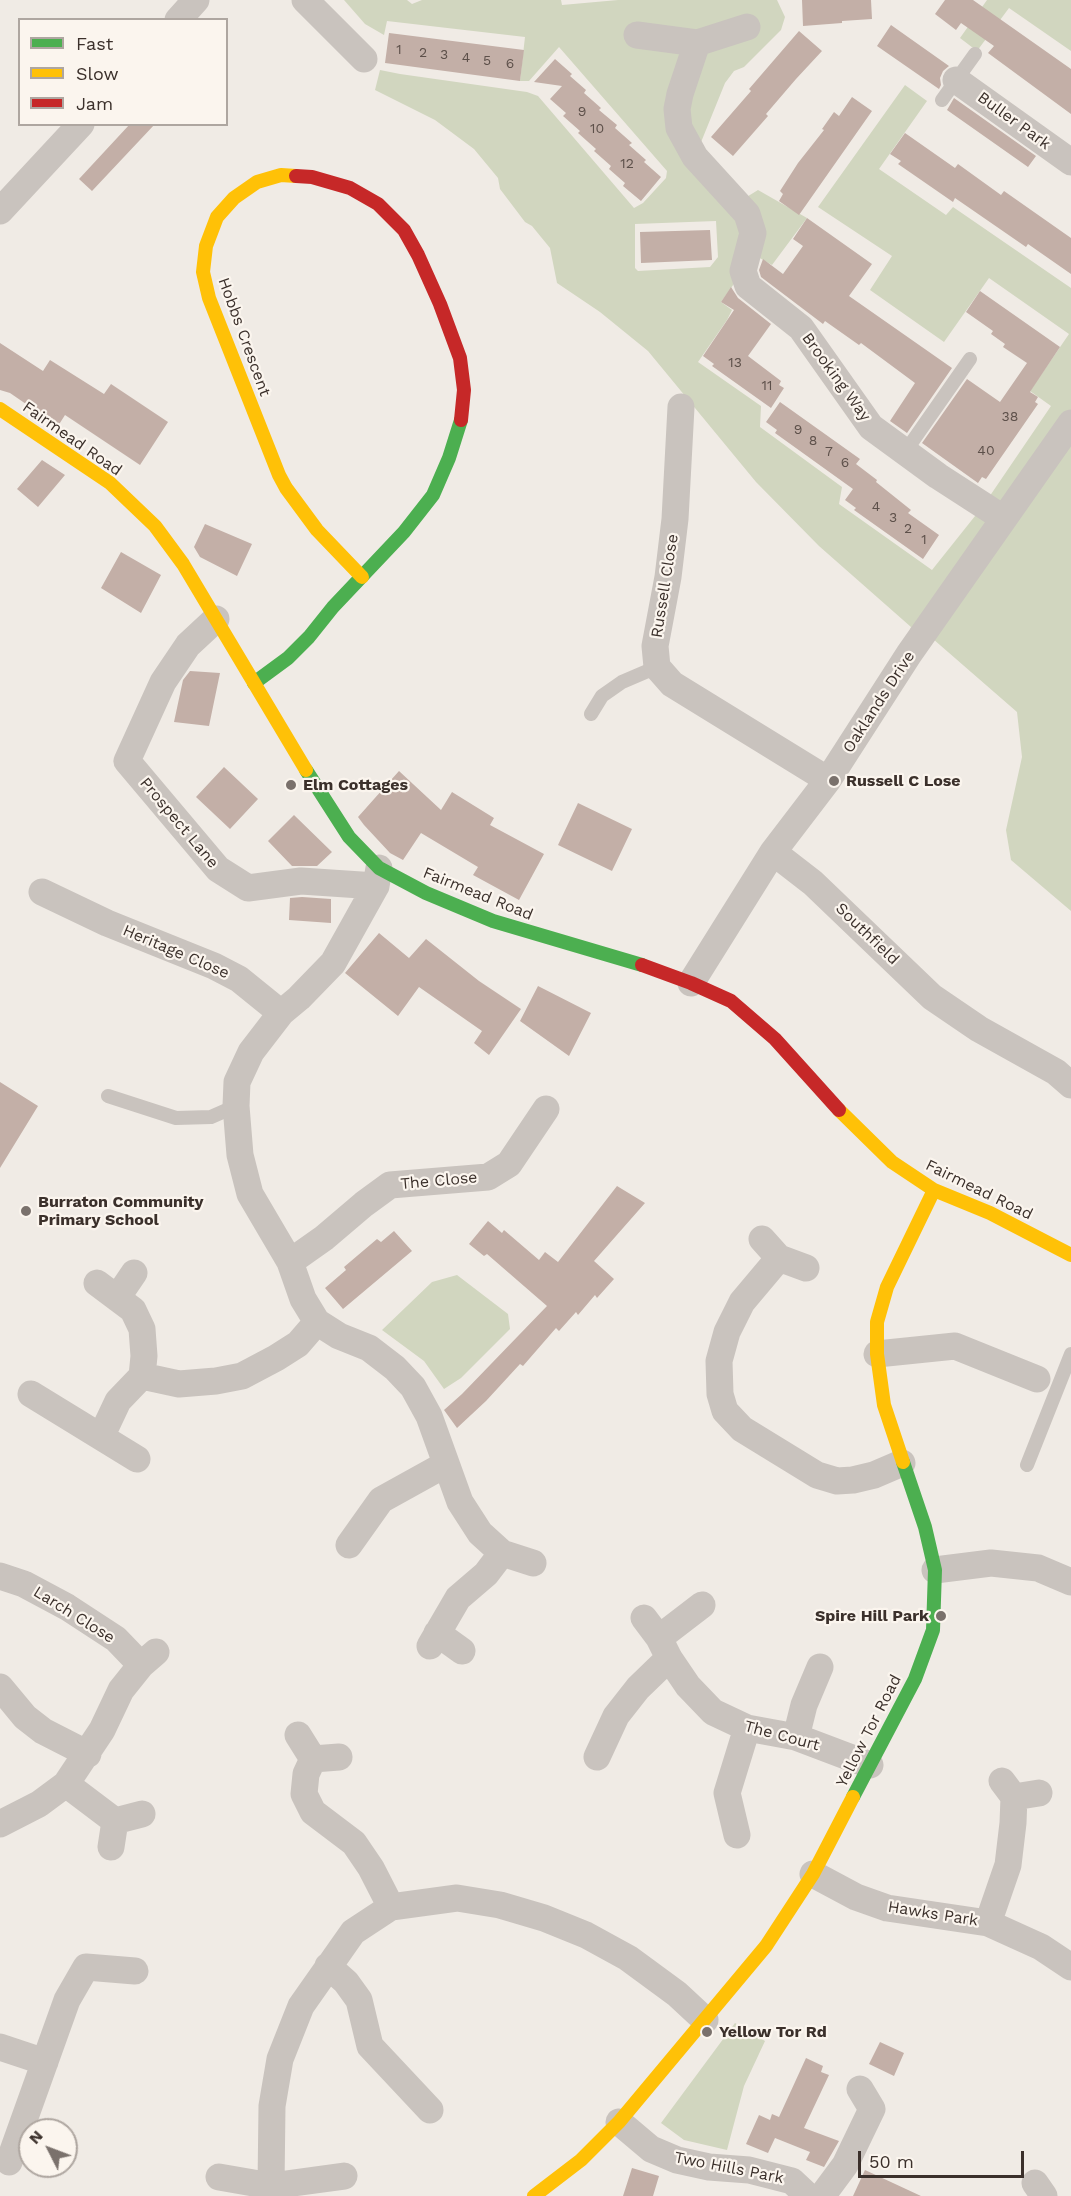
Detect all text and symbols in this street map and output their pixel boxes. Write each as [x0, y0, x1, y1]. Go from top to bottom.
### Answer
legend [18, 18, 228, 126]
text: Fast [76, 33, 113, 54]
house number: 1 [396, 42, 402, 58]
house number: 2 [419, 45, 427, 61]
house number: 3 [440, 47, 448, 63]
house number: 4 [462, 50, 470, 66]
house number: 5 [483, 53, 491, 69]
house number: 6 [506, 56, 514, 72]
text: Slow [76, 63, 119, 84]
street label: Buller Park [974, 88, 1054, 154]
text: Jam [76, 93, 113, 114]
house number: 9 [578, 104, 586, 120]
house number: 10 [590, 121, 604, 137]
house number: 12 [620, 156, 634, 172]
street label: Hobbs Crescent [214, 275, 274, 399]
street label: Brooking Way [797, 329, 875, 425]
house number: 13 [728, 355, 742, 371]
house number: 11 [762, 378, 772, 394]
street label: Fairmead Road [19, 398, 125, 480]
house number: 38 [1002, 409, 1018, 425]
house number: 9 [794, 422, 802, 438]
house number: 8 [809, 433, 817, 449]
house number: 40 [977, 443, 995, 459]
house number: 7 [825, 444, 833, 460]
house number: 6 [841, 455, 849, 471]
house number: 4 [872, 499, 880, 515]
house number: 3 [889, 510, 897, 526]
house number: 2 [904, 521, 912, 537]
house number: 1 [921, 532, 927, 548]
street label: Russell Close [647, 533, 683, 639]
street label: Oaklands Drive [839, 647, 919, 757]
place label: Russell C Lose [846, 771, 961, 791]
street label: Prospect Lane [136, 774, 222, 872]
marker: Russell C Lose [827, 774, 841, 788]
place label: Elm Cottages [303, 775, 408, 795]
marker: Elm Cottages [284, 778, 298, 792]
street label: Fairmead Road [420, 863, 536, 925]
street label: Southfield [831, 899, 903, 969]
street label: Heritage Close [120, 921, 232, 983]
street label: Fairmead Road [922, 1156, 1036, 1224]
street label: The Close [400, 1168, 478, 1194]
place label: Burraton Community Primary School [38, 1192, 204, 1230]
marker: Burraton Community Primary School [19, 1204, 33, 1218]
street label: Larch Close [30, 1582, 118, 1648]
place label: Spire Hill Park [815, 1606, 929, 1626]
marker: Spire Hill Park [934, 1609, 948, 1623]
street label: Yellow Tor Road [832, 1672, 906, 1790]
street label: The Court [742, 1717, 822, 1755]
street label: Hawks Park [887, 1897, 979, 1931]
place label: Yellow Tor Rd [719, 2022, 827, 2042]
marker: Yellow Tor Rd [700, 2025, 714, 2039]
north arrow [18, 2118, 78, 2178]
text: N [25, 2126, 47, 2148]
scale bar [861, 2139, 1028, 2177]
street label: Two Hills Park [673, 2148, 785, 2188]
text: 50 m [869, 2151, 914, 2172]

